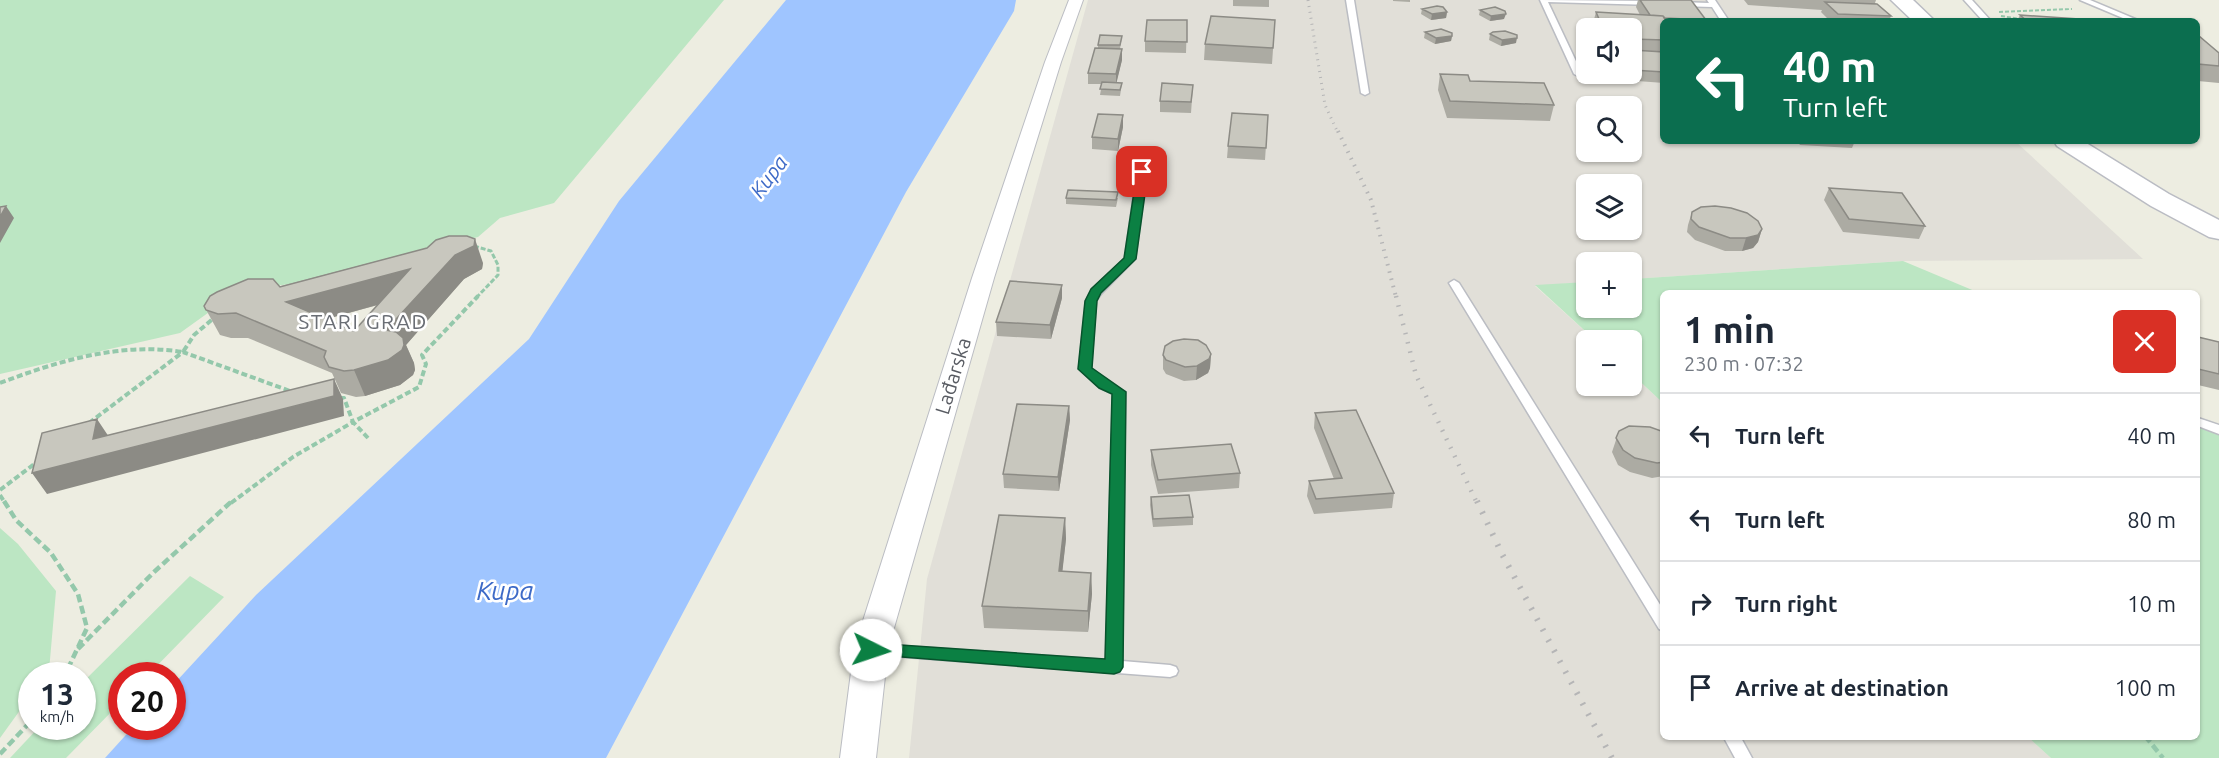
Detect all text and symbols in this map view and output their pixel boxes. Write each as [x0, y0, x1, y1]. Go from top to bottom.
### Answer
map controls [1576, 18, 1642, 396]
button: sound [1576, 18, 1642, 84]
icon: left [1684, 42, 1762, 120]
text: 40 m [1783, 43, 1877, 90]
text: Turn left [1783, 92, 1887, 122]
button: search [1576, 96, 1642, 162]
pin [1116, 146, 1167, 197]
water label: Kupa [745, 151, 792, 202]
icon: arrive [1125, 155, 1158, 188]
button: layers [1576, 174, 1642, 240]
button: + [1576, 252, 1642, 318]
district label: STARI GRAD [298, 309, 428, 333]
text: 1 min [1684, 309, 1775, 350]
button: close [2113, 310, 2176, 373]
button: − [1576, 330, 1642, 396]
street label: Lađarska [930, 335, 975, 417]
text: 230 m · 07:32 [1684, 352, 1804, 375]
icon: left [1684, 419, 1717, 452]
text: Turn left [1735, 423, 1825, 448]
text: 40 m [2127, 423, 2176, 448]
icon: left [1684, 503, 1717, 536]
text: Turn left [1735, 507, 1825, 532]
text: 80 m [2127, 507, 2176, 532]
water label: Kupa [476, 576, 534, 605]
icon: right [1684, 587, 1717, 620]
text: Turn right [1735, 591, 1837, 616]
text: 10 m [2127, 591, 2176, 616]
position arrow [839, 618, 903, 682]
speed limit sign: 20 [108, 662, 186, 740]
icon: arrive [1684, 671, 1717, 704]
text: Arrive at destination [1735, 675, 1949, 700]
text: 100 m [2115, 675, 2176, 700]
text: 13 [40, 677, 74, 711]
text: km/h [40, 708, 74, 725]

